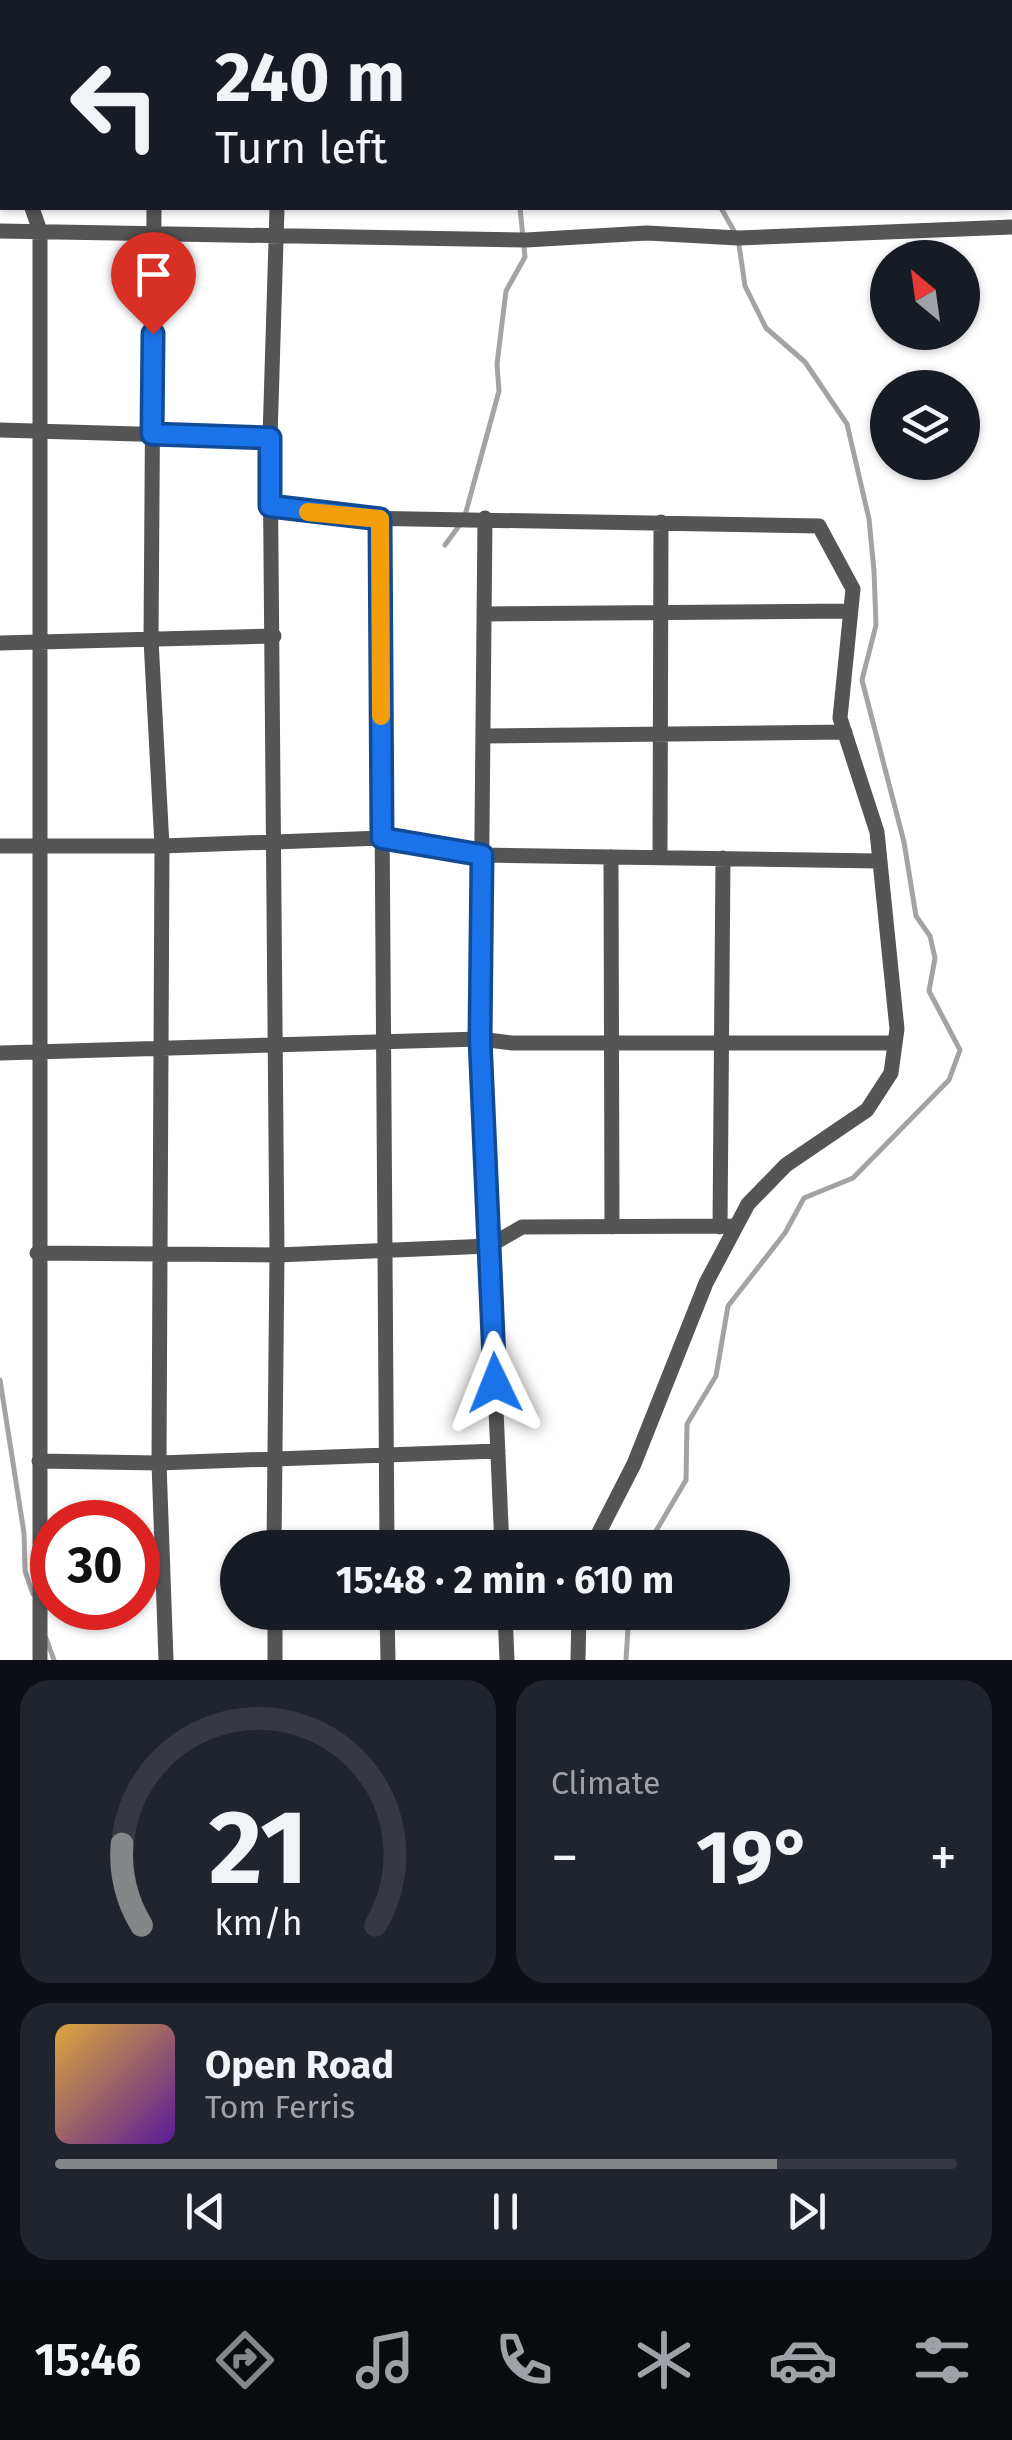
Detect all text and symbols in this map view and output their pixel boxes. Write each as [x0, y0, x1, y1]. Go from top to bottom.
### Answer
text: 240 m [215, 36, 405, 120]
icon: left [50, 40, 180, 170]
text: Turn left [215, 121, 387, 175]
pin [111, 232, 196, 335]
north arrow [870, 240, 980, 350]
map controls [870, 240, 980, 480]
icon: arrive [126, 247, 181, 302]
button: layers [870, 370, 980, 480]
position arrow [443, 1331, 547, 1435]
speed limit sign: 30 [30, 1500, 160, 1630]
text: 15:48 · 2 min · 610 m [336, 1557, 674, 1603]
text: Climate [551, 1764, 660, 1802]
text: 21 [208, 1786, 308, 1911]
text: 19° [696, 1813, 812, 1903]
text: − [551, 1825, 579, 1891]
text: + [930, 1825, 957, 1891]
text: km/h [214, 1902, 302, 1944]
text: Open Road [205, 2042, 394, 2088]
text: Tom Ferris [205, 2088, 355, 2126]
icon: previous [178, 2184, 233, 2239]
icon: pause [478, 2184, 533, 2239]
icon: next [779, 2184, 834, 2239]
icon: directions [210, 2325, 280, 2395]
icon: music [350, 2325, 420, 2395]
icon: phone [489, 2325, 559, 2395]
icon: climate [629, 2325, 699, 2395]
icon: car [768, 2325, 838, 2395]
icon: filters [907, 2325, 977, 2395]
text: 15:46 [35, 2333, 141, 2387]

